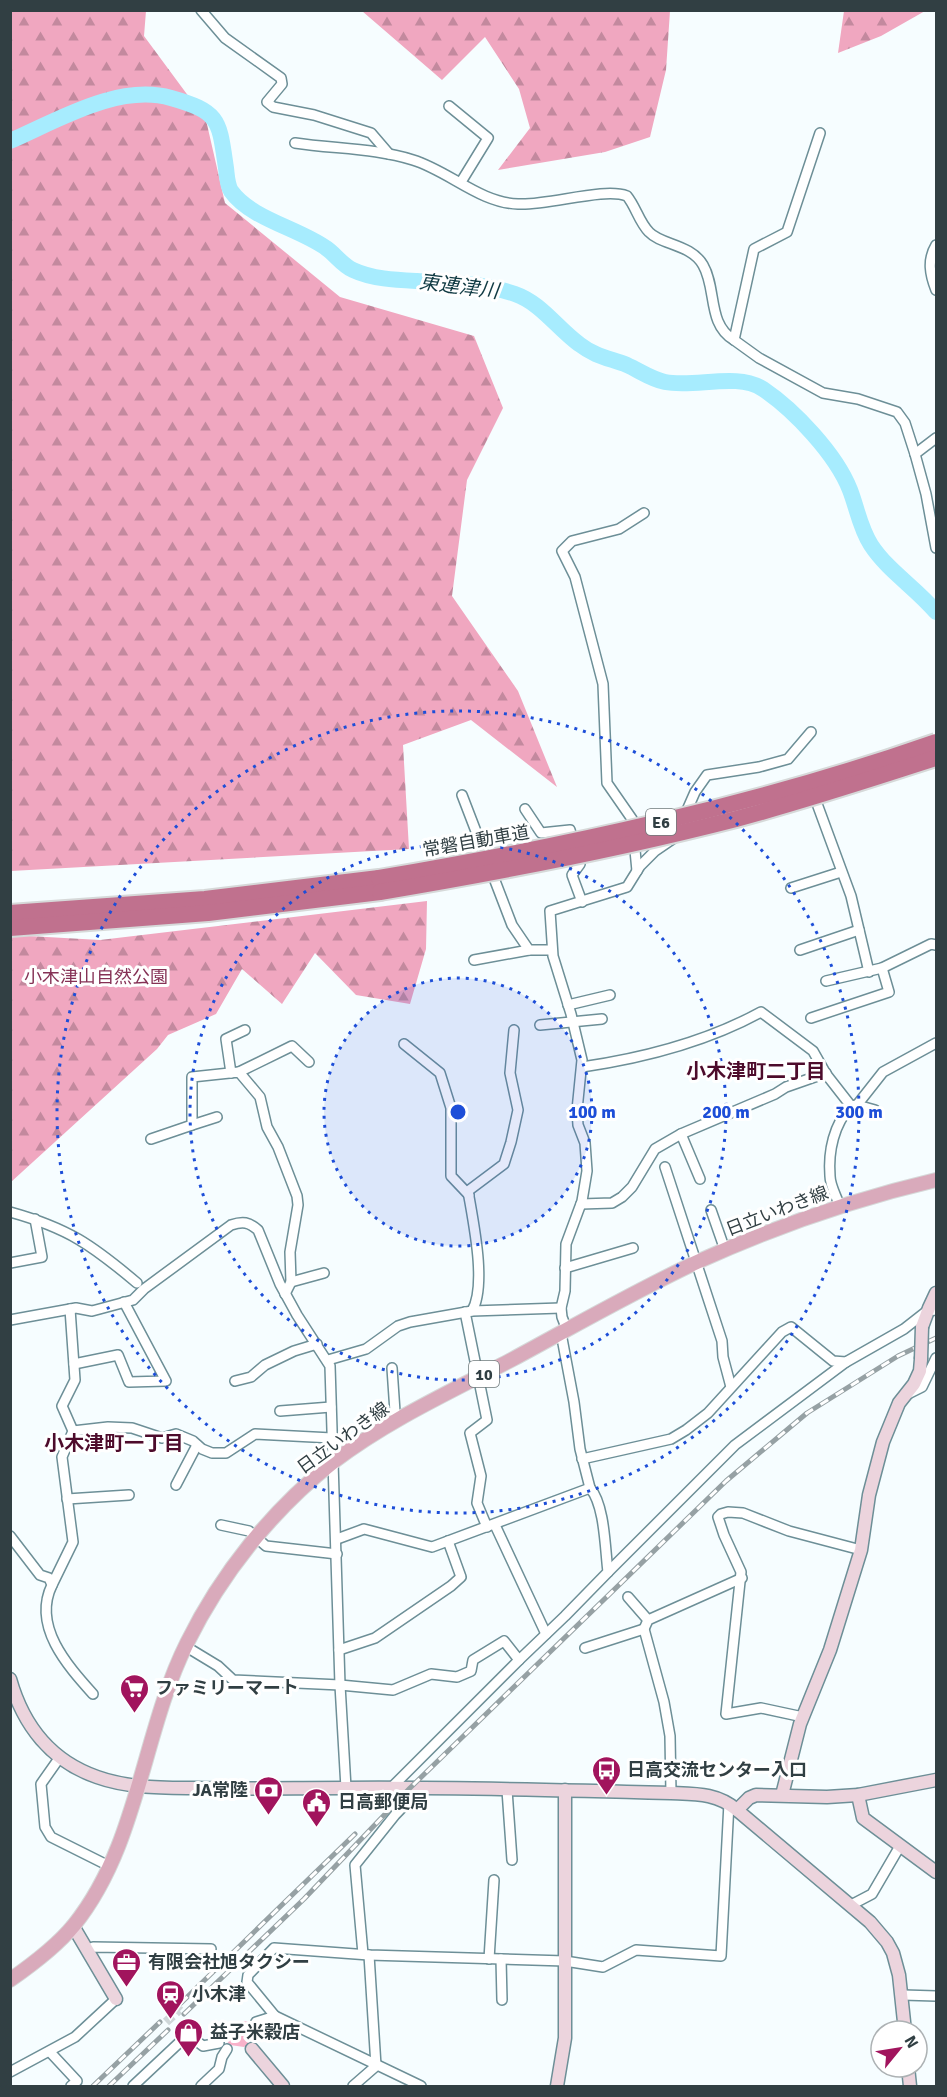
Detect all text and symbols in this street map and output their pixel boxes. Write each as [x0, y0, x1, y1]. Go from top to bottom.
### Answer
water label: 東連津川 [418, 269, 502, 304]
road number: E6 [646, 809, 676, 835]
street label: 常磐自動車道 [421, 821, 531, 861]
park label: 小木津山自然公園 [24, 966, 168, 988]
district label: 小木津町二丁目 [686, 1059, 826, 1084]
text: 100 m [568, 1101, 616, 1123]
text: 200 m [702, 1101, 750, 1123]
text: 300 m [835, 1101, 883, 1123]
centre of rings [448, 1102, 468, 1122]
street label: 日立いわき線 [723, 1181, 831, 1241]
road number: 10 [469, 1361, 499, 1387]
street label: 日立いわき線 [293, 1397, 393, 1479]
district label: 小木津町一丁目 [44, 1431, 184, 1456]
supermarket icon: ファミリーマート [118, 1672, 150, 1714]
place label: ファミリーマート [155, 1677, 299, 1699]
bus stop icon: 日高交流センター入口 [590, 1754, 622, 1796]
place label: 日高交流センター入口 [627, 1759, 807, 1781]
bank icon: JA常陸 [253, 1774, 285, 1816]
place label: JA常陸 [192, 1779, 248, 1801]
public building icon: 日高郵便局 [301, 1786, 333, 1828]
place label: 日高郵便局 [338, 1791, 428, 1813]
office icon: 有限会社旭タクシー [111, 1946, 143, 1988]
place label: 有限会社旭タクシー [148, 1951, 310, 1973]
station icon: 小木津 [155, 1978, 187, 2020]
place label: 小木津 [192, 1983, 246, 2005]
shop icon: 益子米穀店 [173, 2016, 205, 2058]
north arrow [869, 2019, 929, 2079]
place label: 益子米穀店 [210, 2021, 300, 2043]
text: N [900, 2032, 923, 2052]

